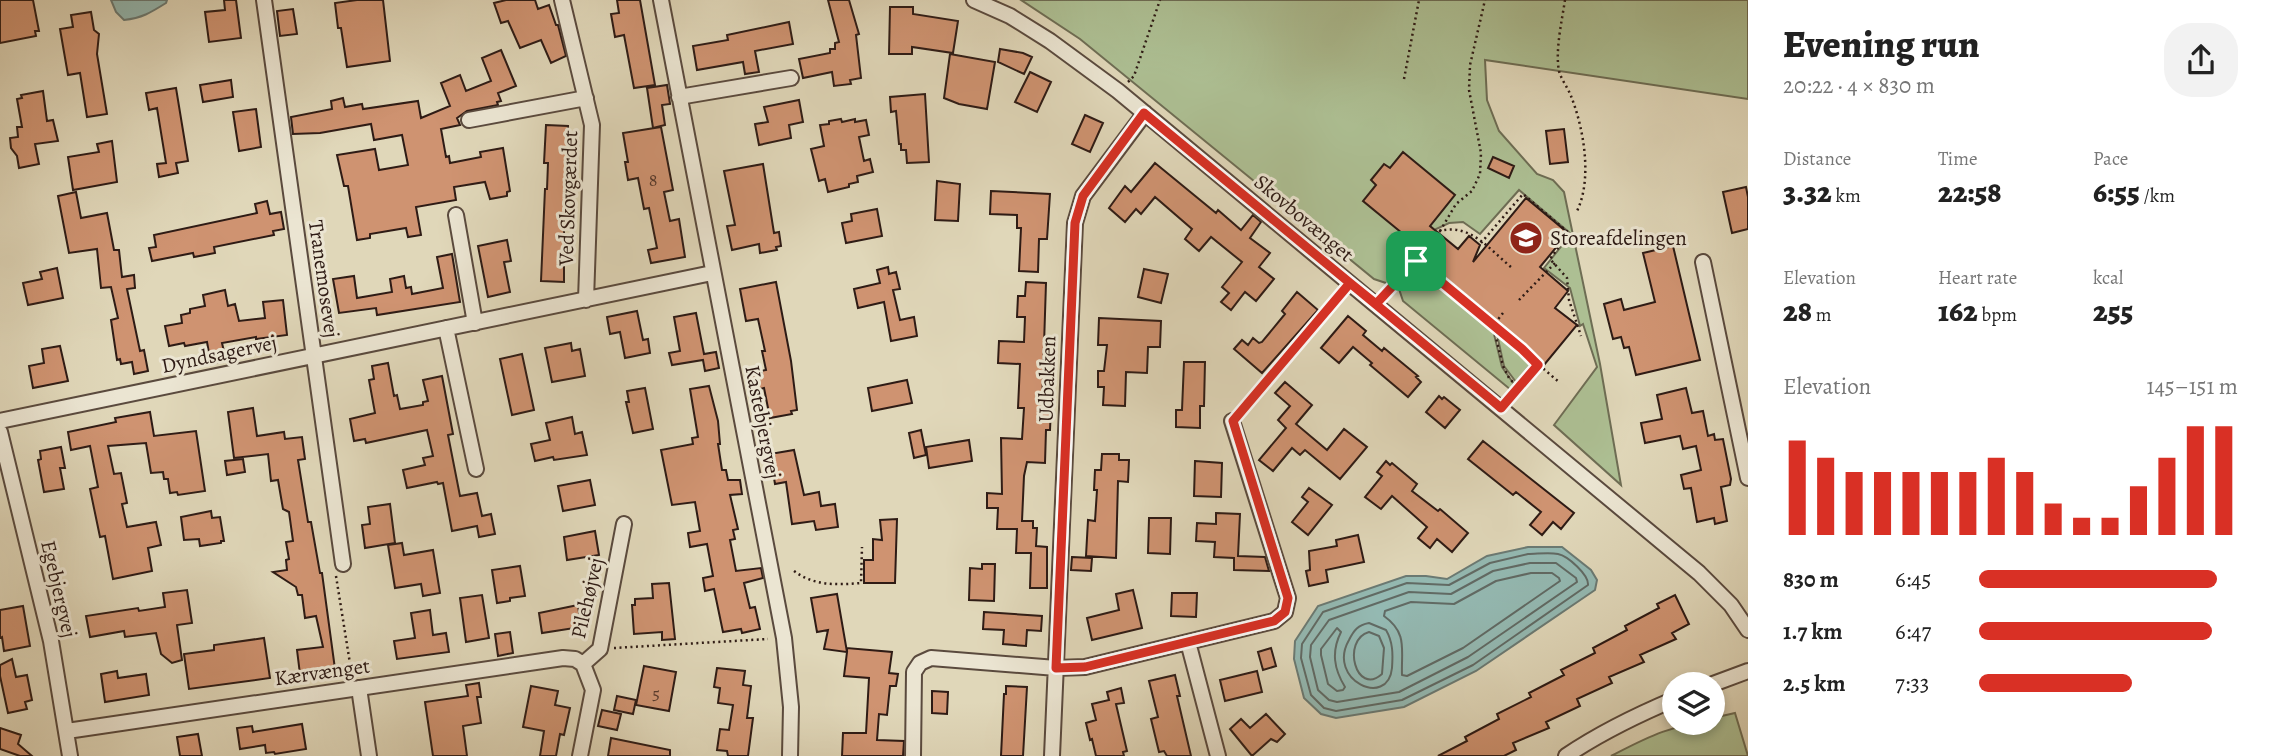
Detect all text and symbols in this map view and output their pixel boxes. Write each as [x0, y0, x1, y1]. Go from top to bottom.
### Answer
text: Evening run [1783, 18, 1980, 70]
button: share [2164, 23, 2238, 97]
text: 20:22 · 4 × 830 m [1783, 70, 1935, 101]
street label: Ved Skovgærdet [552, 130, 584, 267]
text: Distance [1783, 146, 1851, 172]
text: Time [1938, 146, 1977, 172]
text: Pace [2093, 146, 2128, 172]
house number: 8 [649, 168, 657, 192]
street label: Skovbovænget [1248, 168, 1360, 268]
text: 3.32 [1783, 172, 1832, 212]
text: 22:58 [1938, 172, 2001, 212]
text: 6:55 [2093, 172, 2140, 212]
text: km [1832, 183, 1861, 209]
text: /km [2140, 183, 2175, 209]
street label: Tranemosevej [302, 218, 346, 340]
school or university icon: Storeafdelingen [1507, 219, 1545, 257]
place label: Storeafdelingen [1550, 224, 1687, 252]
pin [1386, 231, 1446, 291]
icon: arrive [1397, 242, 1435, 280]
text: Elevation [1783, 265, 1856, 291]
text: Heart rate [1938, 265, 2017, 291]
text: kcal [2093, 265, 2123, 291]
text: 28 [1783, 291, 1812, 331]
text: 162 [1938, 291, 1978, 331]
text: 255 [2093, 291, 2133, 331]
text: m [1812, 302, 1832, 328]
text: bpm [1978, 302, 2017, 328]
street label: Dyndsagervej [159, 328, 279, 380]
street label: Udbakken [1031, 335, 1063, 423]
street label: Kastebjergvej [738, 363, 788, 481]
text: Elevation [1783, 371, 1871, 402]
text: 145–151 m [2147, 371, 2238, 402]
street label: Egebjergvej [34, 538, 84, 640]
street label: Pilehøjvej [564, 555, 610, 641]
text: 830 m [1783, 564, 1839, 595]
text: 6:45 [1895, 564, 1931, 595]
text: 1.7 km [1783, 616, 1843, 647]
text: 6:47 [1895, 616, 1931, 647]
street label: Kærvænget [272, 651, 372, 693]
text: 2.5 km [1783, 668, 1845, 699]
text: 7:33 [1895, 668, 1929, 699]
map controls [1662, 672, 1725, 735]
button: layers [1662, 672, 1725, 735]
house number: 5 [652, 681, 660, 705]

